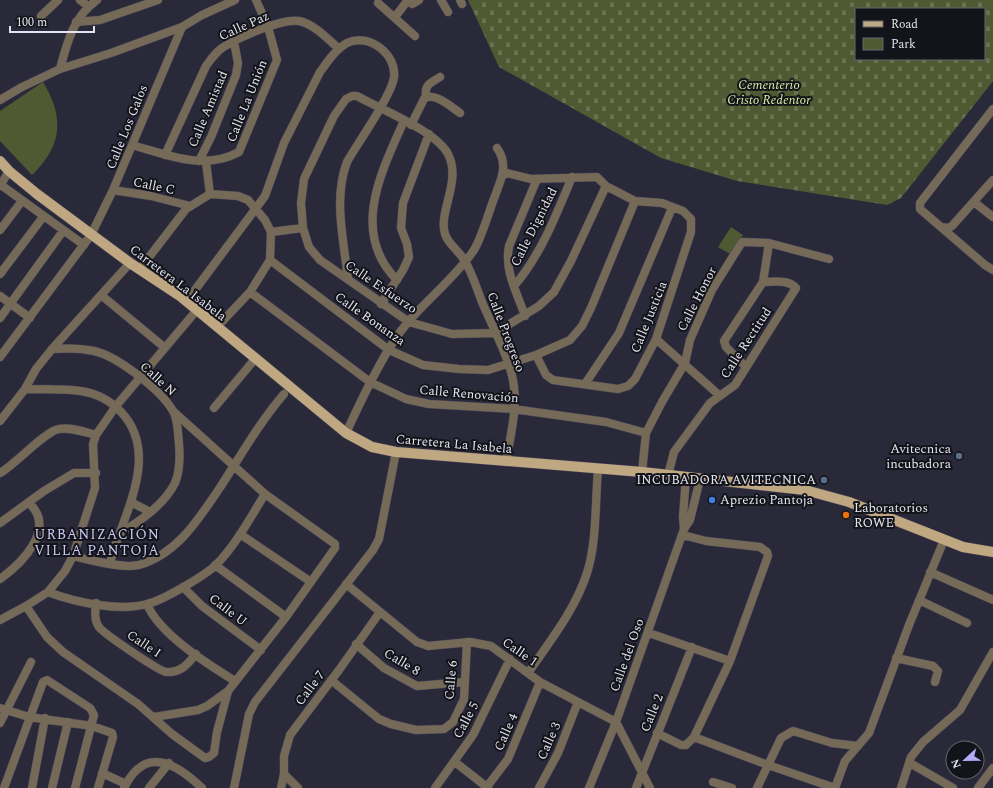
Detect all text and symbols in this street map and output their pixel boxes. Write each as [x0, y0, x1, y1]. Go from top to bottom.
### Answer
street label: Calle Paz [216, 6, 272, 46]
scale bar [10, 8, 94, 34]
legend [855, 8, 985, 60]
text: 100 m [16, 13, 47, 32]
text: Road [891, 15, 918, 34]
text: Park [891, 35, 916, 54]
street label: Calle La Unión [221, 56, 273, 145]
street label: Calle Amistad [183, 68, 233, 150]
park label: Cementerio Cristo Redentor [727, 75, 811, 110]
street label: Calle Los Galos [101, 82, 153, 172]
street label: Calle C [131, 172, 177, 200]
street label: Calle Dignidad [505, 184, 563, 270]
street label: Carretera La Isabela [125, 240, 231, 327]
street label: Calle Esfuerzo [341, 255, 421, 319]
street label: Calle Honor [672, 263, 722, 335]
street label: Calle Justicia [625, 277, 673, 356]
street label: Calle Bonanza [330, 287, 410, 351]
street label: Calle Progreso [482, 289, 530, 375]
street label: Calle Rectitud [715, 303, 777, 383]
street label: Calle N [135, 357, 181, 401]
street label: Calle Renovación [418, 380, 520, 408]
street label: Carretera La Isabela [395, 429, 514, 459]
place label: Avitecnica incubadora [886, 439, 952, 474]
marker: Avitecnica incubadora [954, 451, 964, 461]
place label: INCUBADORA AVITECNICA [636, 470, 816, 490]
marker: INCUBADORA AVITECNICA [819, 475, 829, 485]
place label: Aprezio Pantoja [720, 490, 814, 510]
marker: Aprezio Pantoja [707, 495, 717, 505]
place label: Laboratorios ROWE [854, 498, 928, 533]
marker: Laboratorios ROWE [841, 510, 851, 520]
district label: URBANIZACIÓN VILLA PANTOJA [34, 524, 160, 561]
street label: Calle U [205, 589, 251, 631]
street label: Calle del Oso [604, 616, 650, 694]
street label: Calle I [123, 625, 165, 663]
street label: Calle 1 [498, 633, 542, 671]
street label: Calle 8 [380, 643, 424, 681]
street label: Calle 6 [439, 659, 463, 701]
street label: Calle 7 [290, 666, 330, 710]
street label: Calle 2 [635, 691, 669, 735]
street label: Calle 5 [448, 698, 484, 742]
street label: Calle 4 [489, 709, 523, 754]
street label: Calle 3 [532, 718, 566, 763]
north arrow [945, 740, 985, 780]
text: N [947, 756, 966, 771]

